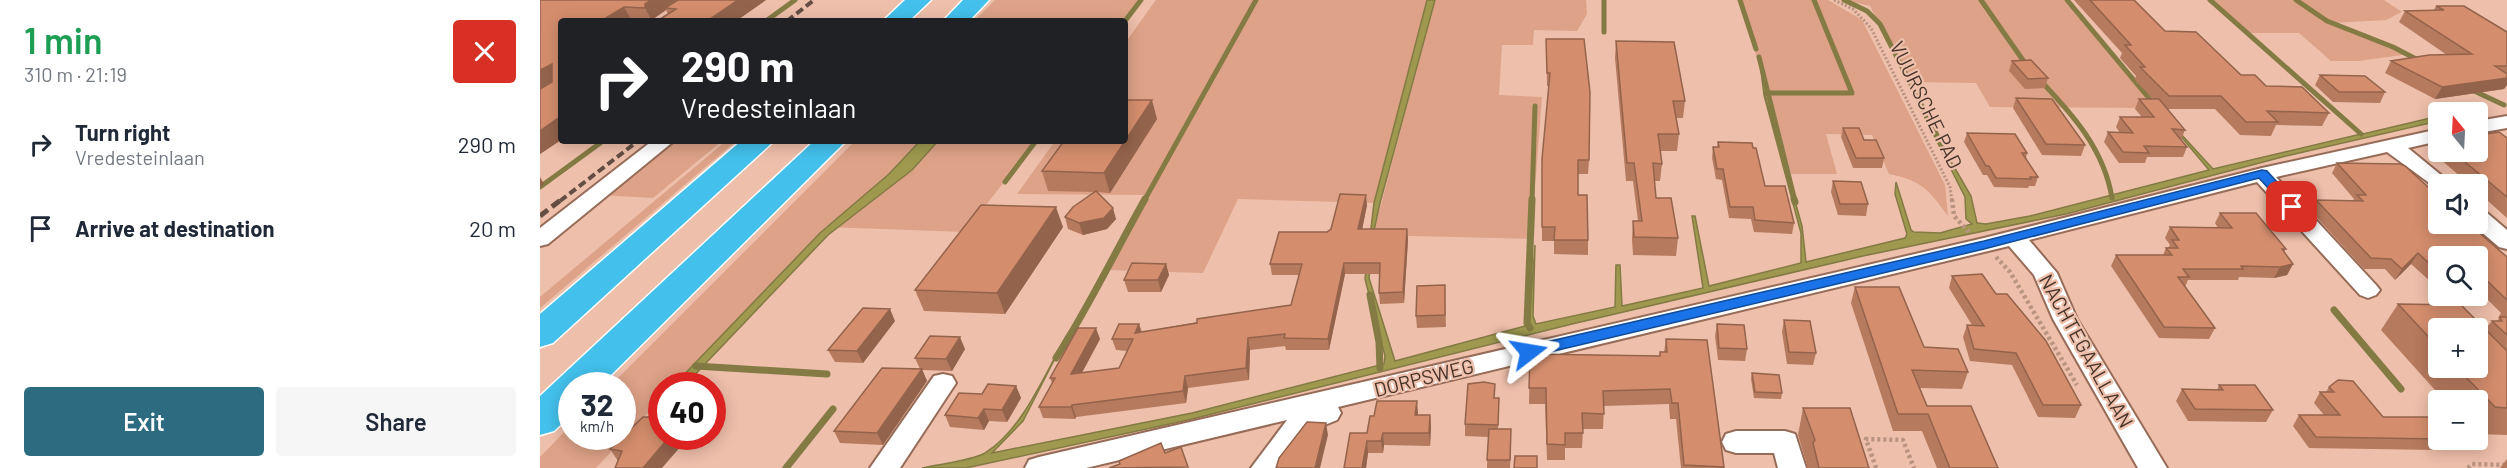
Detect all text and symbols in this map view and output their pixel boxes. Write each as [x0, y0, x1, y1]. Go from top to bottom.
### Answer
text: 1 min [24, 18, 103, 61]
button: close [453, 20, 516, 83]
street label: VUURSCHE PAD [1886, 37, 1968, 172]
text: 290 m [681, 40, 794, 90]
icon: right [582, 42, 660, 120]
text: 310 m · 21:19 [24, 62, 127, 86]
text: Vredesteinlaan [681, 91, 856, 123]
north arrow [2428, 102, 2488, 162]
map controls [2428, 102, 2488, 450]
text: Turn right [75, 119, 170, 145]
icon: right [24, 128, 57, 161]
text: 290 m [458, 131, 516, 157]
text: Vredesteinlaan [75, 145, 205, 169]
button: sound [2428, 174, 2488, 234]
pin [2266, 181, 2317, 232]
icon: arrive [2275, 190, 2308, 223]
icon: arrive [24, 212, 57, 245]
text: Arrive at destination [75, 215, 274, 241]
text: 20 m [469, 215, 516, 241]
button: search [2428, 246, 2488, 306]
street label: NACHTEGAALLAAN [2035, 269, 2139, 432]
button: + [2428, 318, 2488, 378]
position arrow [1497, 320, 1561, 384]
street label: DORPSWEG [1371, 353, 1476, 401]
speed limit sign: 40 [648, 372, 726, 450]
text: 32 [581, 386, 614, 422]
button: Exit [24, 387, 264, 456]
button: Share [276, 387, 516, 456]
button: − [2428, 390, 2488, 450]
text: km/h [580, 417, 614, 435]

